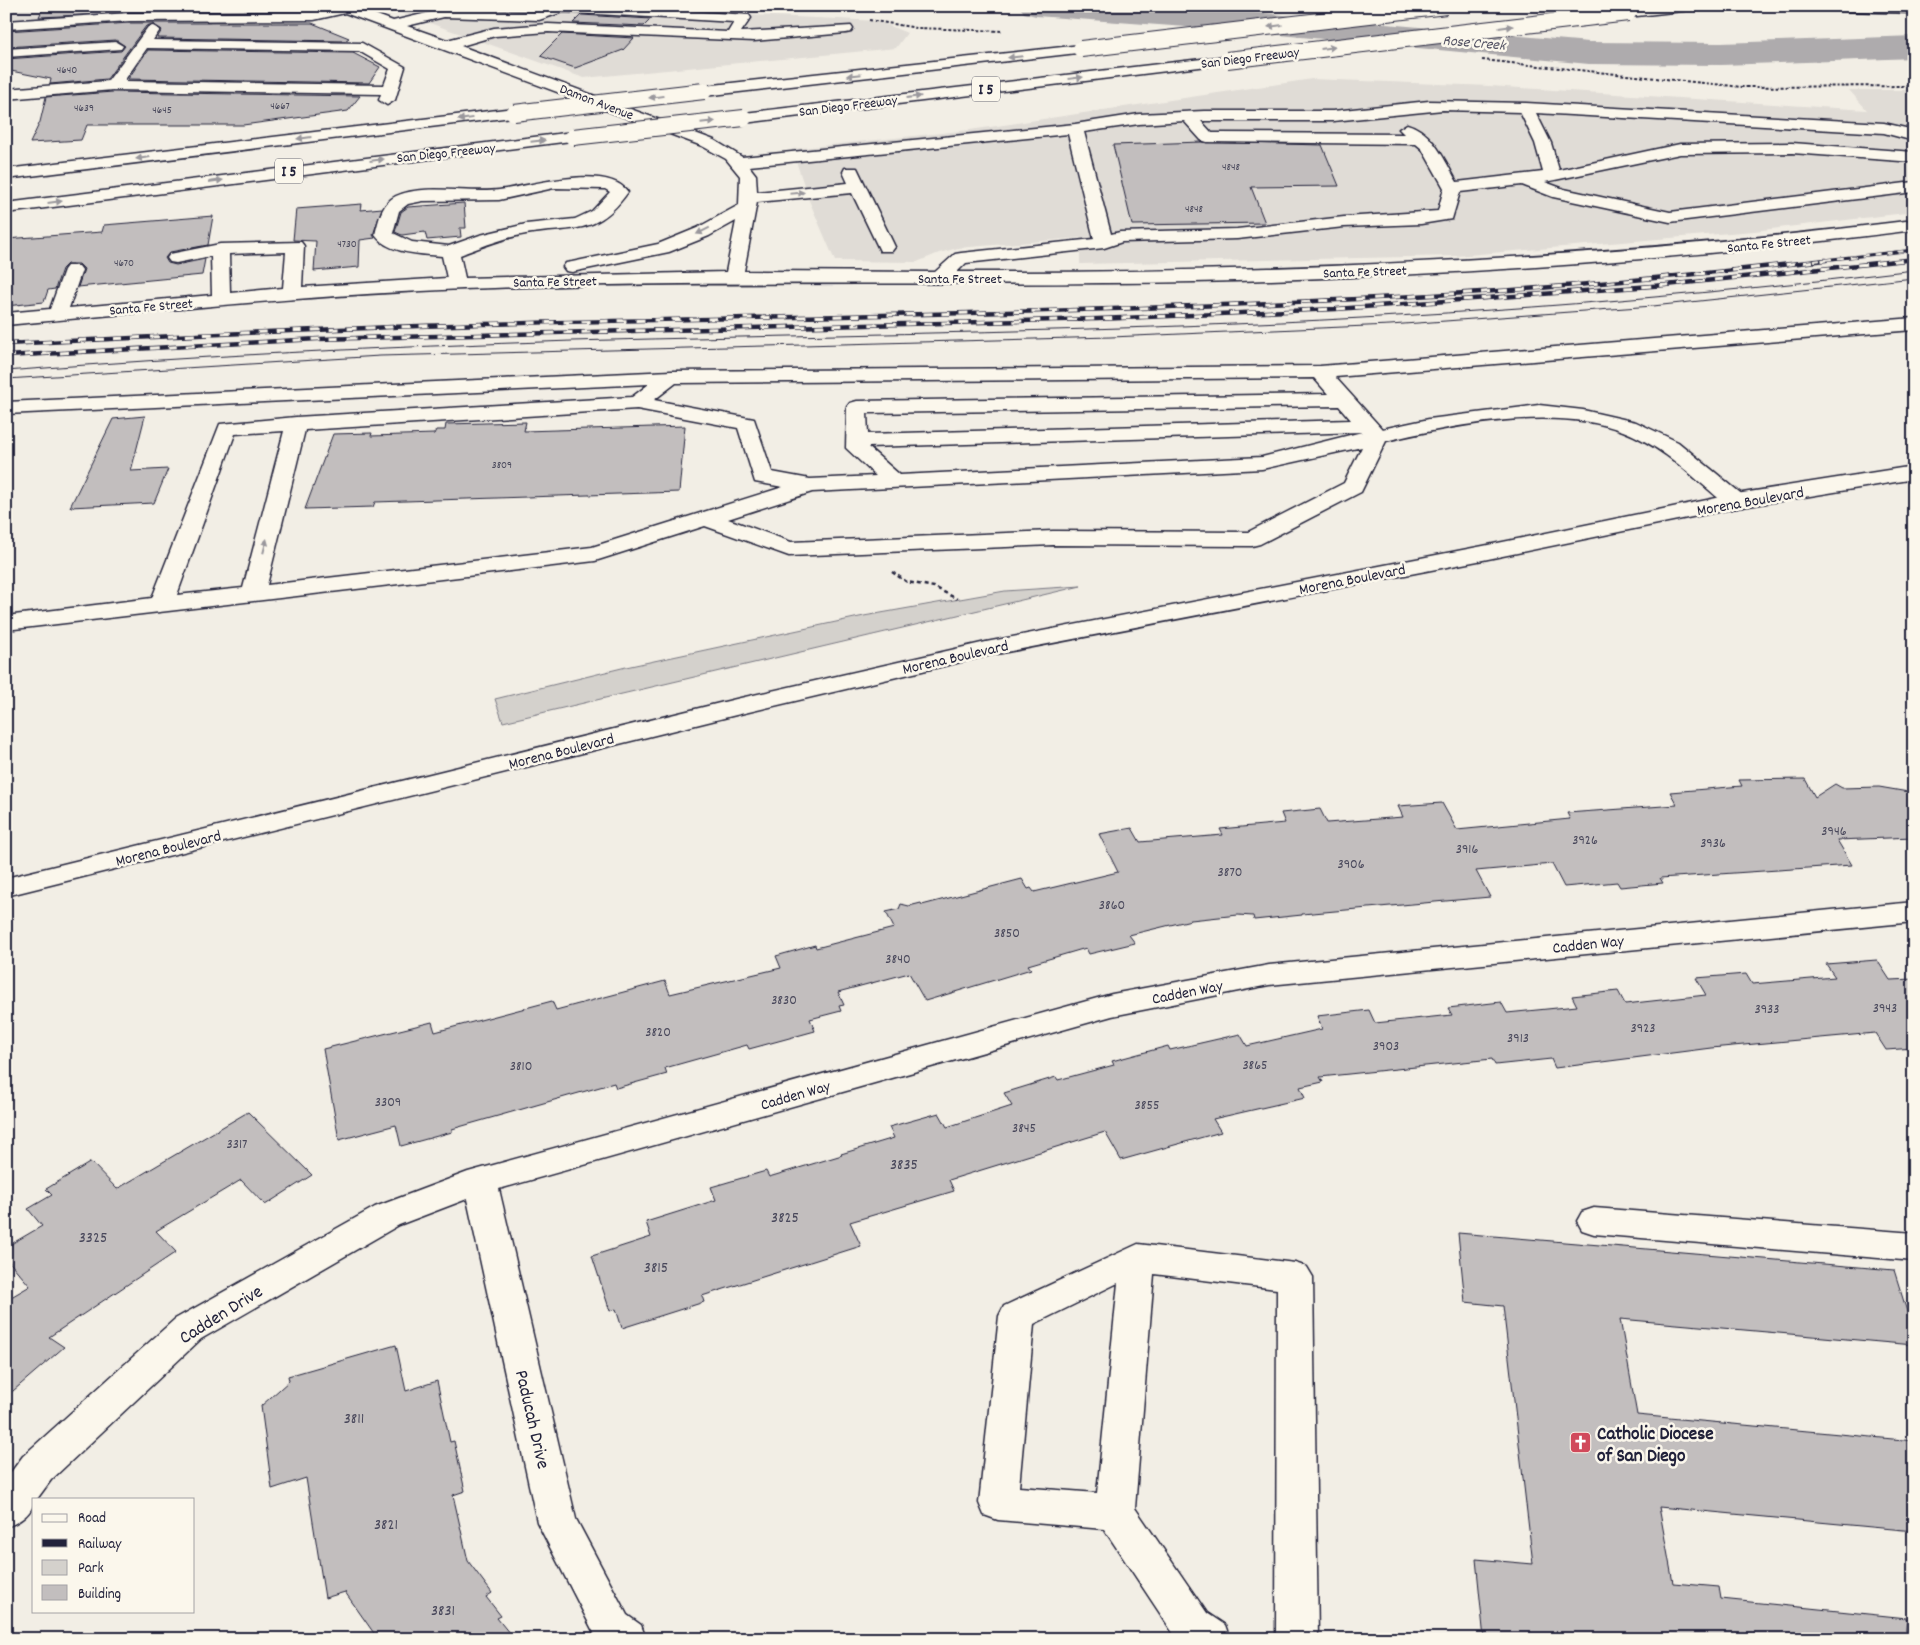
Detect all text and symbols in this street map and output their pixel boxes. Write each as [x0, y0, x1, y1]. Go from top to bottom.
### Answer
one-way arrow [1267, 22, 1283, 30]
one-way arrow [1499, 23, 1515, 31]
water label: Rose Creek [1442, 30, 1508, 58]
street label: San Diego Freeway [1200, 43, 1301, 75]
one-way arrow [1320, 44, 1336, 52]
one-way arrow [1007, 53, 1023, 61]
house number: 4640 [57, 63, 77, 79]
one-way arrow [845, 71, 861, 79]
one-way arrow [1068, 74, 1084, 82]
road number: I 5 [972, 76, 1000, 102]
street label: Damon Avenue [556, 80, 636, 126]
street label: San Diego Freeway [798, 91, 899, 123]
one-way arrow [648, 93, 664, 101]
one-way arrow [907, 93, 923, 101]
house number: 4667 [270, 99, 290, 115]
house number: 4639 [74, 101, 94, 117]
house number: 4645 [152, 103, 172, 119]
one-way arrow [457, 115, 473, 123]
one-way arrow [701, 118, 717, 126]
one-way arrow [296, 134, 312, 142]
one-way arrow [531, 137, 547, 145]
street label: San Diego Freeway [396, 139, 497, 169]
one-way arrow [134, 154, 150, 162]
one-way arrow [369, 156, 385, 164]
road number: I 5 [275, 158, 303, 184]
house number: 4848 [1222, 160, 1240, 176]
one-way arrow [208, 177, 224, 185]
one-way arrow [790, 189, 806, 197]
one-way arrow [47, 197, 63, 205]
house number: 4848 [1185, 202, 1203, 218]
one-way arrow [696, 227, 710, 235]
street label: Santa Fe Street [1727, 231, 1812, 259]
house number: 4730 [337, 237, 357, 253]
house number: 4670 [114, 256, 134, 272]
street label: Santa Fe Street [1323, 262, 1407, 284]
street label: Santa Fe Street [918, 270, 1002, 290]
street label: Santa Fe Street [513, 272, 597, 294]
street label: Santa Fe Street [109, 294, 194, 322]
house number: 3809 [492, 458, 512, 474]
street label: Morena Boulevard [1695, 482, 1806, 523]
one-way arrow [261, 539, 269, 554]
street label: Morena Boulevard [1297, 559, 1408, 602]
street label: Morena Boulevard [900, 635, 1011, 682]
street label: Morena Boulevard [506, 728, 617, 777]
house number: 3946 [1821, 822, 1847, 842]
street label: Morena Boulevard [113, 825, 224, 874]
house number: 3926 [1572, 831, 1598, 851]
house number: 3936 [1700, 834, 1726, 854]
house number: 3916 [1456, 840, 1478, 860]
house number: 3906 [1337, 855, 1365, 875]
house number: 3870 [1218, 863, 1242, 883]
house number: 3860 [1099, 896, 1125, 916]
house number: 3850 [994, 924, 1020, 944]
street label: Cadden Way [1551, 930, 1626, 961]
house number: 3840 [885, 950, 911, 970]
street label: Cadden Way [1150, 975, 1225, 1012]
house number: 3830 [771, 991, 797, 1011]
house number: 3943 [1873, 999, 1897, 1019]
house number: 3933 [1754, 1000, 1780, 1020]
house number: 3923 [1631, 1019, 1655, 1039]
house number: 3820 [645, 1023, 671, 1043]
house number: 3913 [1507, 1029, 1529, 1049]
house number: 3903 [1373, 1037, 1399, 1057]
house number: 3865 [1242, 1056, 1268, 1076]
house number: 3810 [510, 1057, 532, 1077]
street label: Cadden Way [758, 1075, 834, 1117]
house number: 3309 [375, 1093, 401, 1113]
house number: 3855 [1135, 1096, 1159, 1116]
house number: 3845 [1012, 1119, 1036, 1139]
house number: 3317 [227, 1135, 247, 1155]
house number: 3835 [890, 1154, 918, 1177]
house number: 3825 [771, 1207, 799, 1230]
house number: 3325 [79, 1227, 107, 1250]
house number: 3815 [644, 1257, 668, 1280]
street label: Cadden Drive [175, 1280, 269, 1352]
street label: Paducah Drive [506, 1368, 555, 1472]
house number: 3811 [344, 1408, 364, 1431]
place label: Catholic Diocese of San Diego [1597, 1422, 1714, 1471]
church icon: Catholic Diocese of San Diego [1569, 1431, 1593, 1455]
legend [32, 1498, 195, 1612]
text: Road [78, 1508, 106, 1530]
house number: 3821 [374, 1514, 398, 1537]
text: Railway [78, 1534, 122, 1556]
text: Park [78, 1558, 104, 1580]
text: Building [78, 1584, 121, 1606]
house number: 3831 [431, 1600, 455, 1623]

